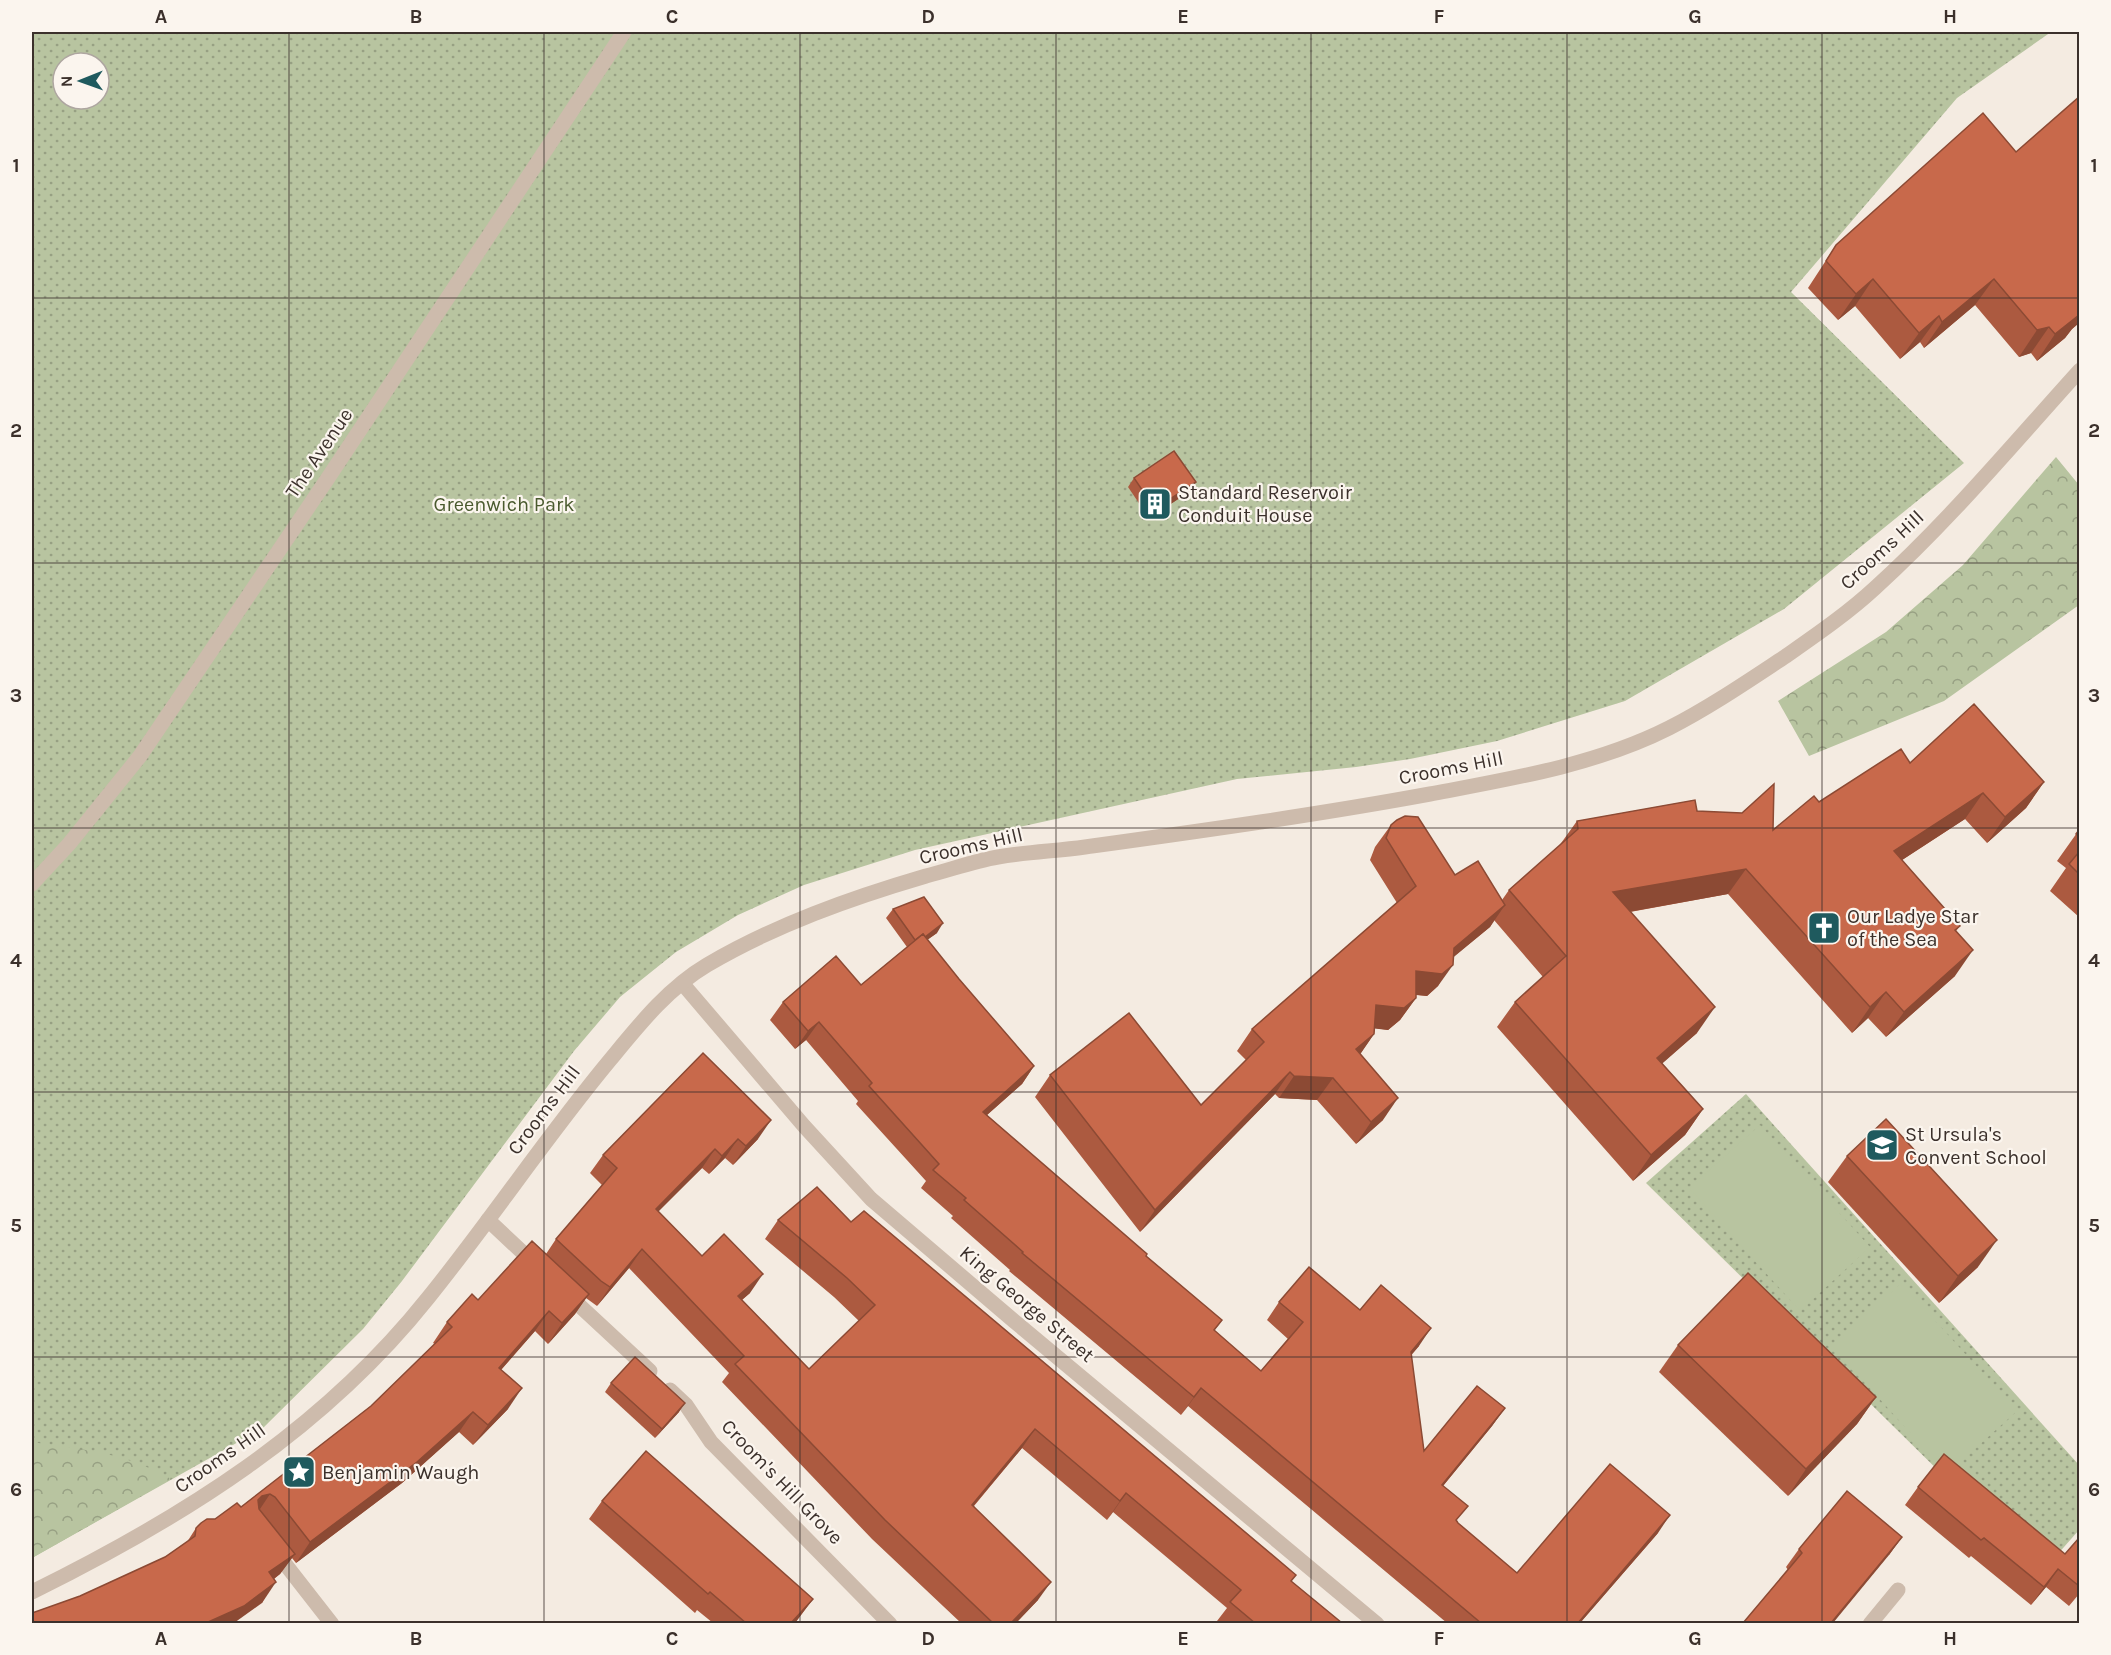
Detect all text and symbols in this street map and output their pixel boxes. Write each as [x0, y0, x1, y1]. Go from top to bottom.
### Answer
text: A [155, 5, 168, 28]
text: B [410, 5, 422, 28]
text: C [666, 5, 678, 28]
text: D [921, 5, 935, 28]
text: E [1177, 5, 1189, 28]
text: F [1434, 5, 1445, 28]
text: G [1688, 5, 1702, 28]
text: H [1943, 5, 1957, 28]
north arrow [51, 51, 111, 111]
text: N [57, 75, 76, 87]
text: 1 [12, 154, 20, 177]
text: 1 [2090, 154, 2098, 177]
street label: The Avenue [281, 404, 357, 502]
text: 2 [10, 419, 22, 442]
text: 2 [2088, 419, 2100, 442]
place label: Standard Reservoir Conduit House [1178, 481, 1353, 527]
building icon: Standard Reservoir Conduit House [1137, 486, 1173, 522]
park label: Greenwich Park [434, 493, 574, 516]
street label: Crooms Hill [1835, 505, 1929, 595]
text: 3 [10, 684, 22, 707]
text: 3 [2088, 684, 2100, 707]
street label: Crooms Hill [1397, 747, 1505, 789]
street label: Crooms Hill [917, 823, 1025, 869]
place label: Our Ladye Star of the Sea [1847, 905, 1979, 951]
church icon: Our Ladye Star of the Sea [1806, 910, 1842, 946]
text: 4 [10, 949, 22, 972]
text: 4 [2088, 949, 2100, 972]
street label: Crooms Hill [503, 1061, 585, 1159]
place label: St Ursula's Convent School [1905, 1123, 2047, 1169]
school or university icon: St Ursula's Convent School [1864, 1127, 1900, 1163]
text: 5 [10, 1214, 22, 1237]
text: 5 [2088, 1214, 2100, 1237]
street label: King George Street [955, 1241, 1099, 1367]
street label: Croom's Hill Grove [717, 1415, 847, 1549]
street label: Crooms Hill [170, 1418, 270, 1498]
place icon: Benjamin Waugh [281, 1454, 317, 1490]
place label: Benjamin Waugh [322, 1461, 479, 1484]
text: 6 [10, 1478, 22, 1501]
text: 6 [2088, 1478, 2100, 1501]
text: A [155, 1627, 168, 1650]
text: B [410, 1627, 422, 1650]
text: C [666, 1627, 678, 1650]
text: D [921, 1627, 935, 1650]
text: E [1177, 1627, 1189, 1650]
text: F [1434, 1627, 1445, 1650]
text: G [1688, 1627, 1702, 1650]
text: H [1943, 1627, 1957, 1650]

